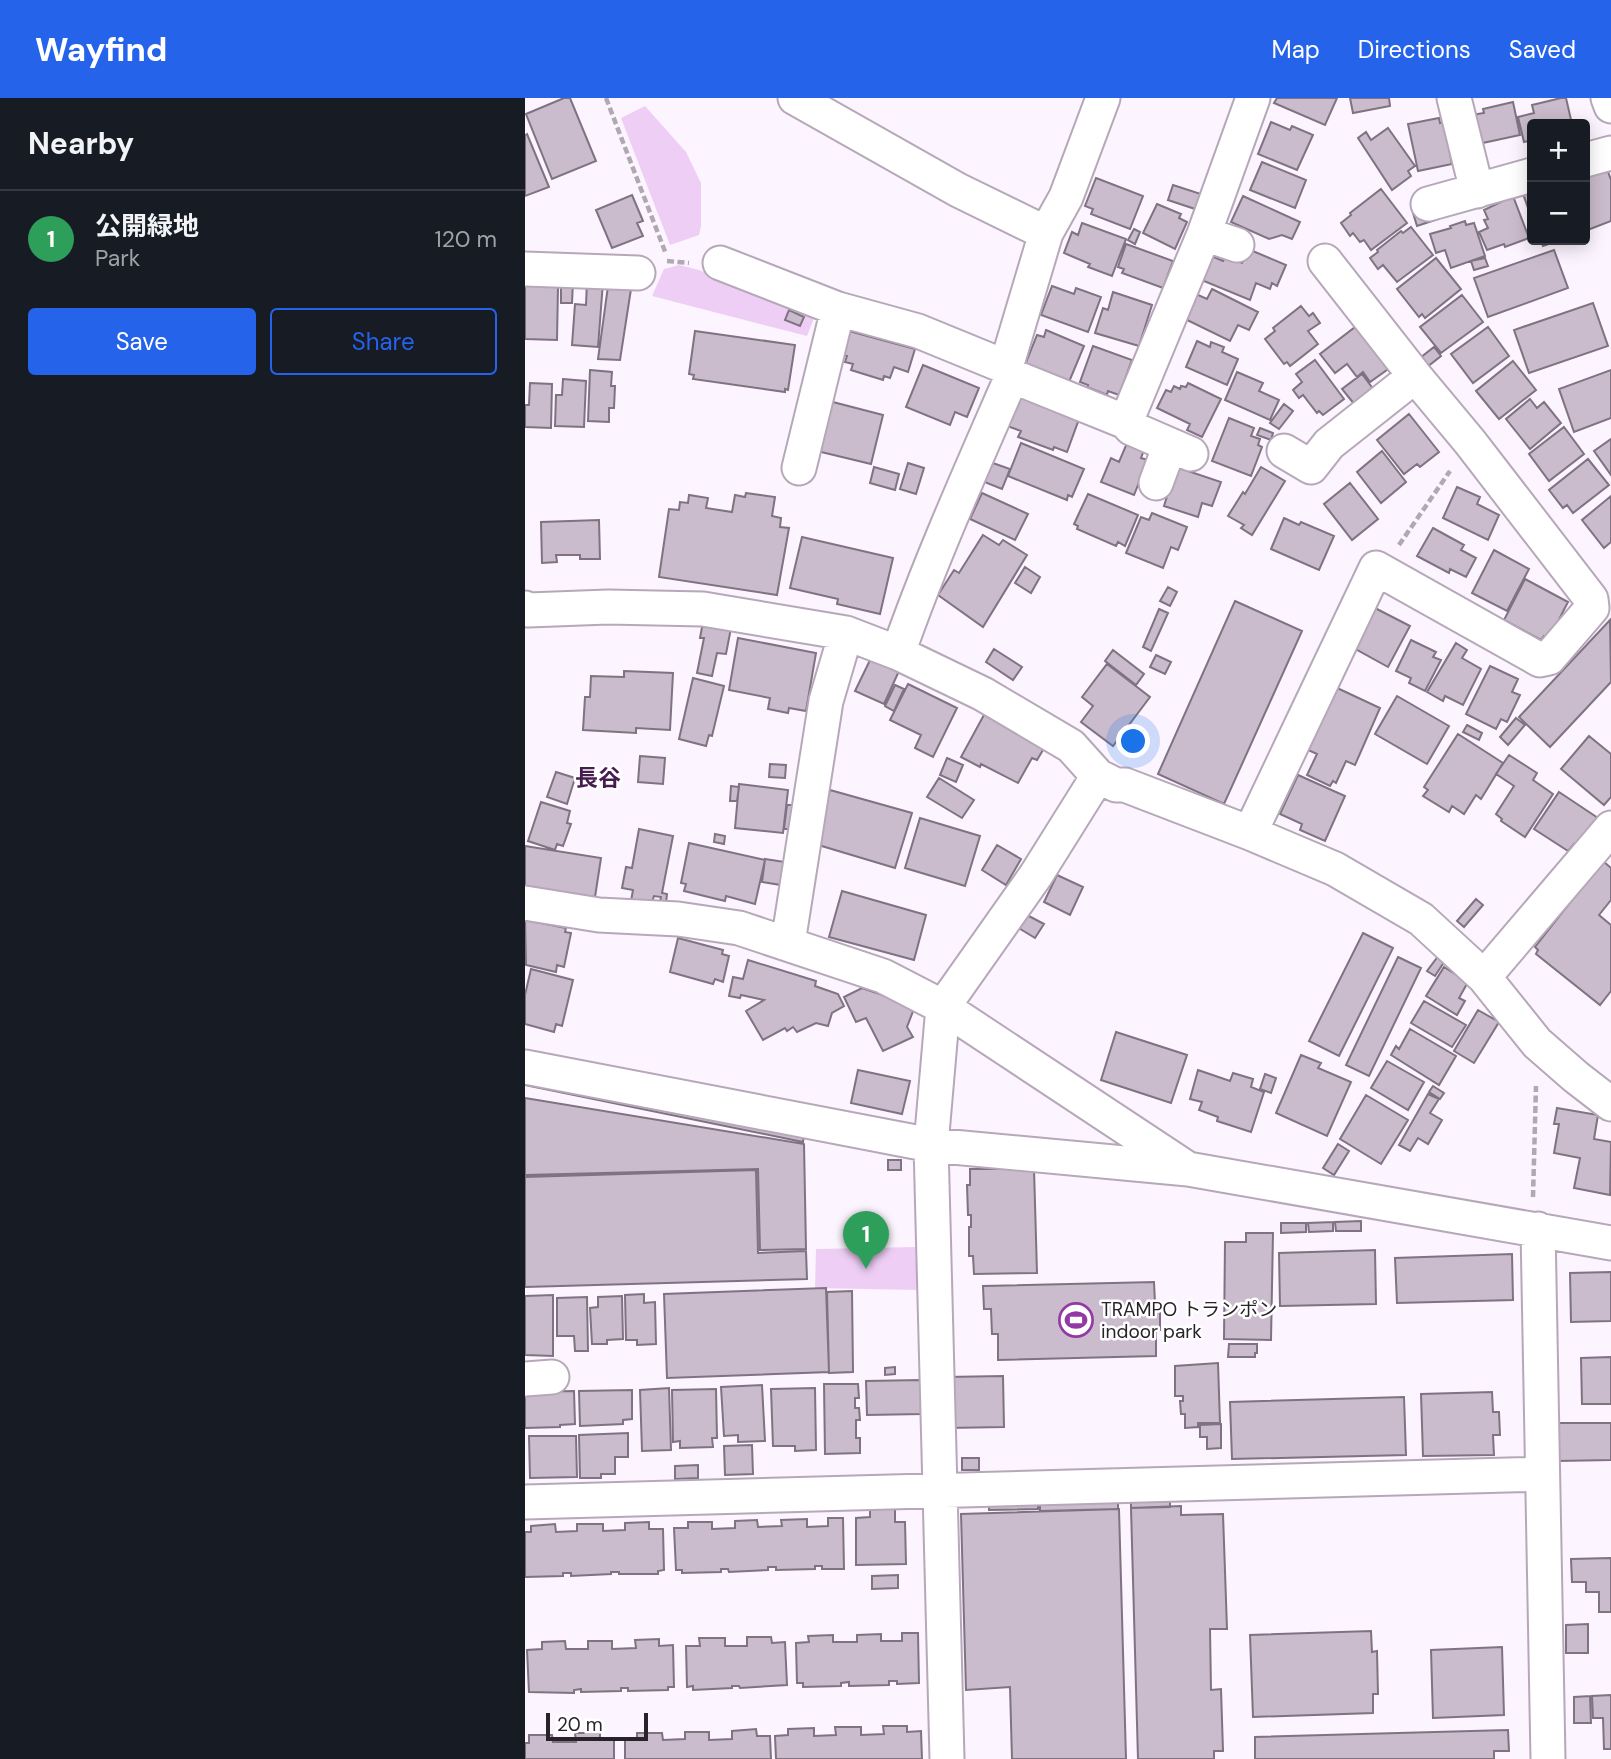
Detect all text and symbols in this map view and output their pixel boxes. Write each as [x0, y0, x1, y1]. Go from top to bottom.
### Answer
text: Wayfind [35, 28, 167, 71]
text: Map [1272, 34, 1320, 65]
text: Directions [1358, 34, 1471, 65]
text: Saved [1509, 34, 1576, 65]
map controls [1527, 119, 1590, 245]
button: + [1527, 119, 1590, 182]
text: Nearby [28, 124, 134, 163]
button: − [1527, 182, 1590, 245]
text: 公開緑地 [95, 209, 199, 243]
text: 1 [47, 224, 55, 254]
text: 120 m [434, 224, 497, 254]
text: Park [95, 243, 140, 273]
button: Save [28, 308, 256, 375]
button: Share [270, 308, 497, 375]
your location [1116, 724, 1150, 758]
district label: 長谷 [575, 763, 621, 793]
pin: 1 [843, 1211, 889, 1269]
place label: TRAMPO トランポン indoor park [1101, 1297, 1277, 1344]
sports icon: TRAMPO トランポン indoor park [1057, 1301, 1095, 1339]
scale bar [546, 1710, 647, 1742]
text: 20 m [557, 1712, 603, 1737]

